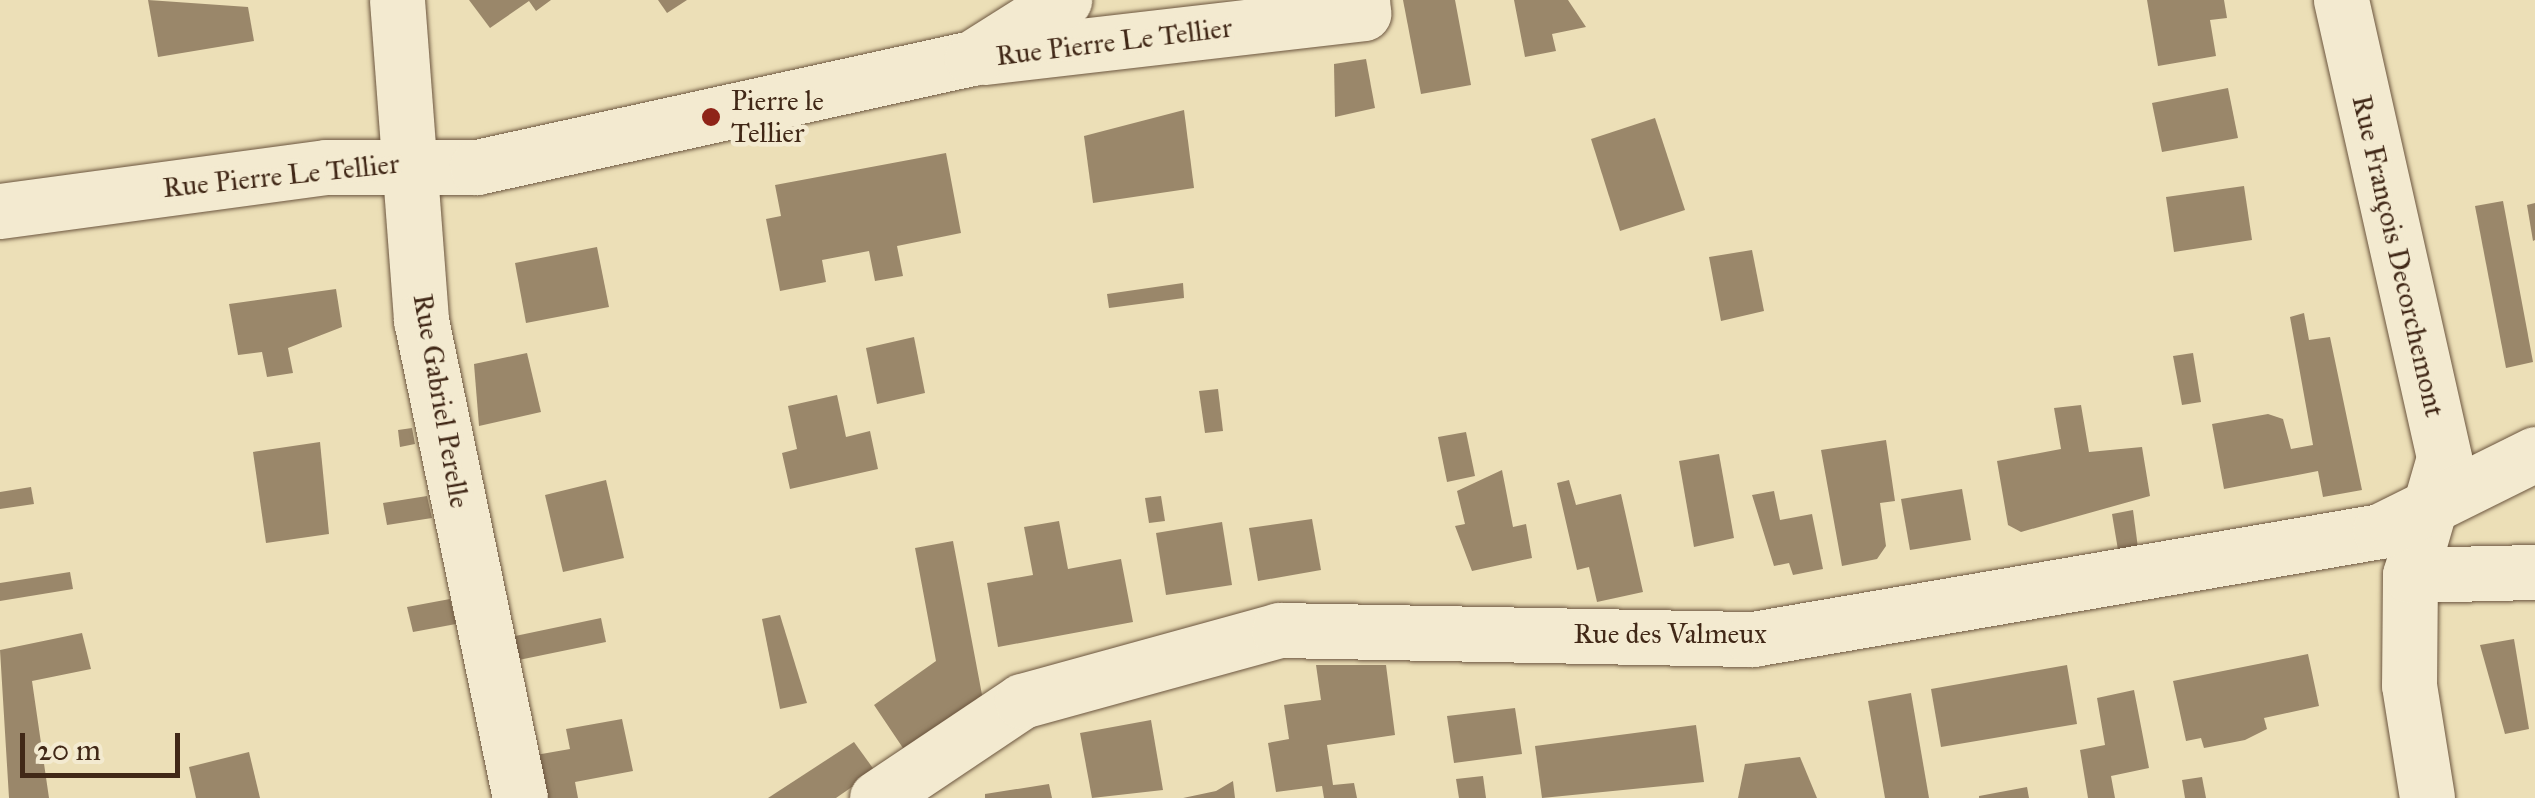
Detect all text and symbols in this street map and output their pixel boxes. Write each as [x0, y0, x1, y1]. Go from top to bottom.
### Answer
street label: Rue Pierre Le Tellier [994, 11, 1234, 73]
place label: Pierre le Tellier [731, 84, 824, 150]
street label: Rue François Decorchemont [2345, 92, 2451, 420]
marker: Pierre le Tellier [700, 106, 722, 128]
street label: Rue Pierre Le Tellier [161, 147, 401, 205]
street label: Rue Gabriel Perelle [406, 291, 476, 511]
street label: Rue des Valmeux [1573, 617, 1767, 651]
scale bar [25, 713, 185, 775]
text: 20 m [37, 732, 101, 768]

